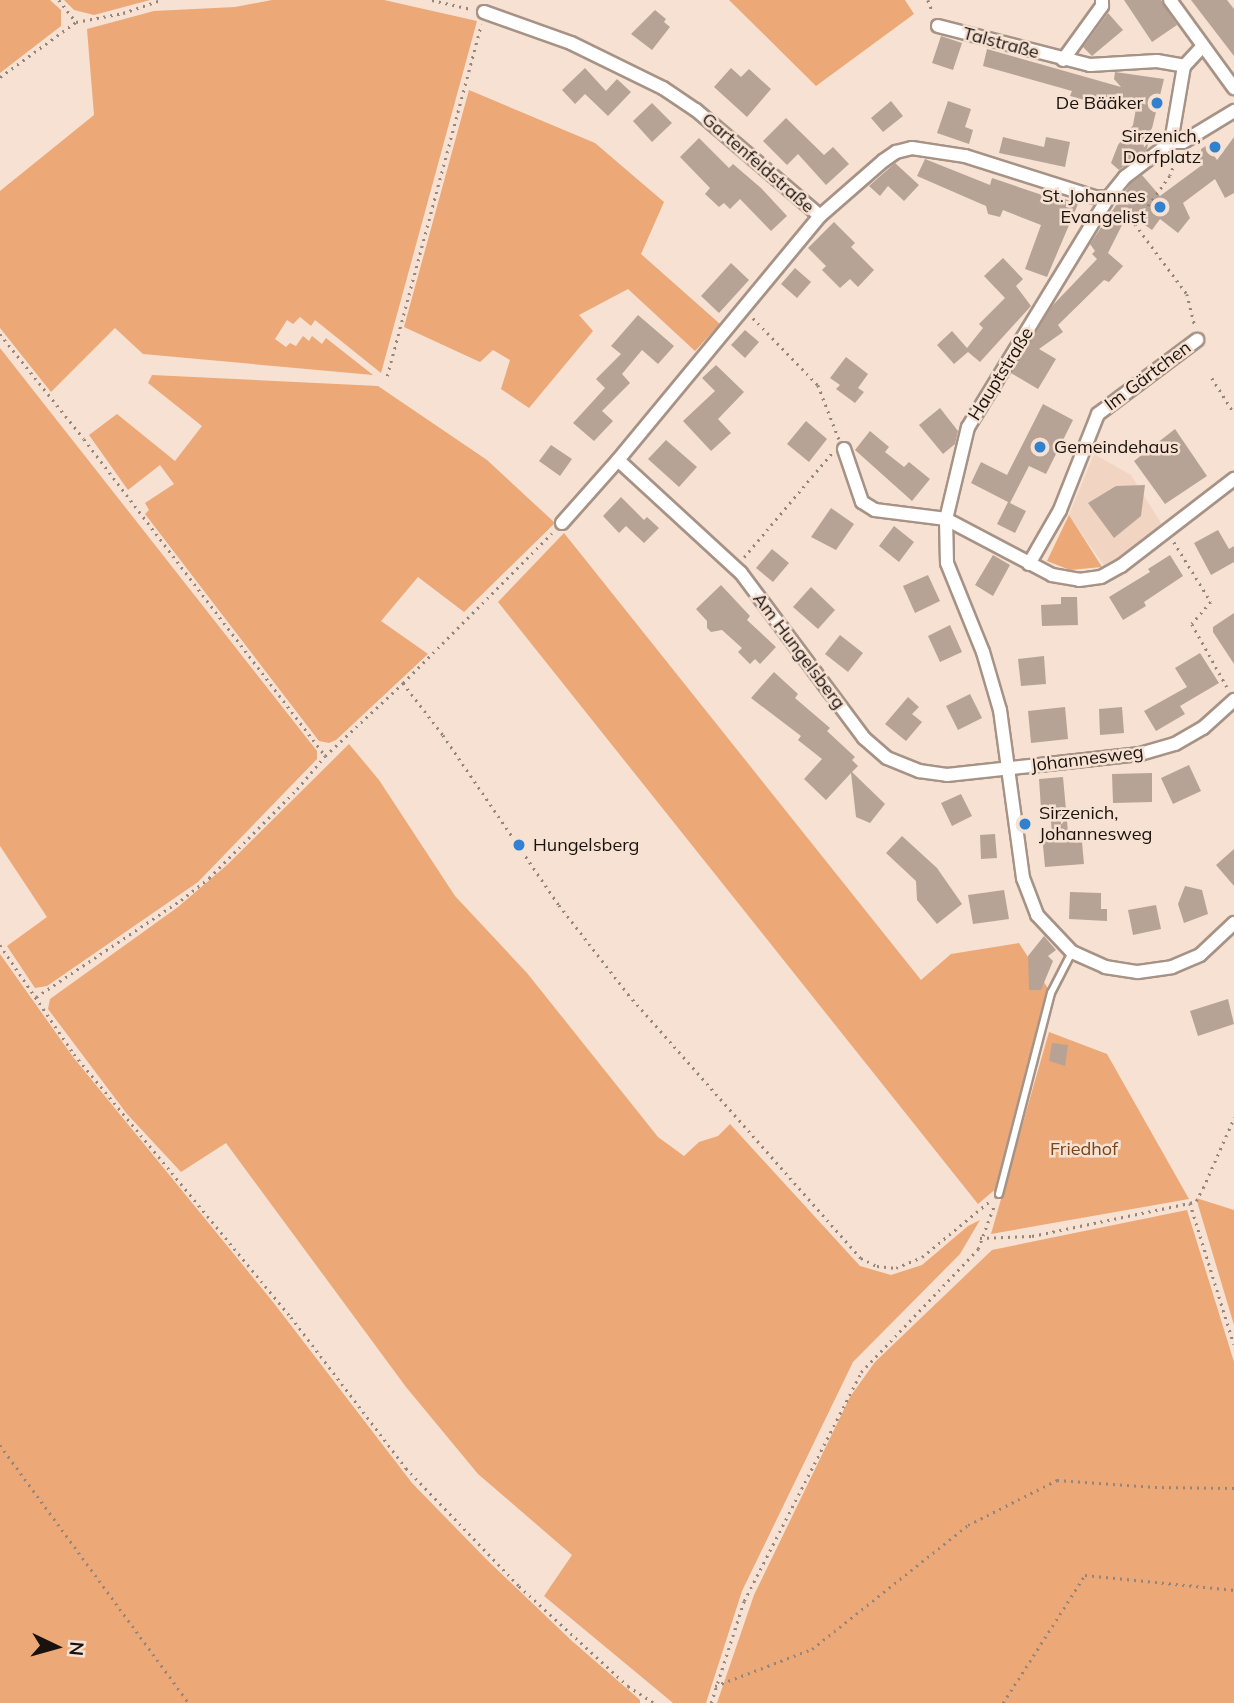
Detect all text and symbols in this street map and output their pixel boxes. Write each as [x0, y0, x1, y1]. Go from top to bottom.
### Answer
street label: Talstraße [960, 22, 1042, 64]
place label: De Bääker [1056, 92, 1143, 114]
marker: De Bääker [1149, 95, 1165, 111]
street label: Gartenfeldstraße [697, 108, 819, 218]
place label: Sirzenich, Dorfplatz [1122, 126, 1201, 168]
marker: Sirzenich, Dorfplatz [1207, 139, 1223, 155]
place label: St. Johannes Evangelist [1042, 186, 1146, 228]
marker: St. Johannes Evangelist [1152, 199, 1168, 215]
street label: Hauptstraße [964, 324, 1038, 424]
street label: Im Gärtchen [1101, 337, 1195, 415]
place label: Gemeindehaus [1054, 436, 1179, 458]
marker: Gemeindehaus [1032, 439, 1048, 455]
street label: Am Hungelsberg [748, 589, 850, 713]
street label: Johannesweg [1029, 741, 1145, 777]
place label: Sirzenich, Johannesweg [1039, 803, 1152, 846]
marker: Sirzenich, Johannesweg [1017, 816, 1033, 832]
place label: Hungelsberg [533, 834, 639, 856]
marker: Hungelsberg [511, 837, 527, 853]
park label: Friedhof [1050, 1138, 1118, 1160]
north arrow [21, 1612, 91, 1682]
text: N [64, 1641, 90, 1657]

